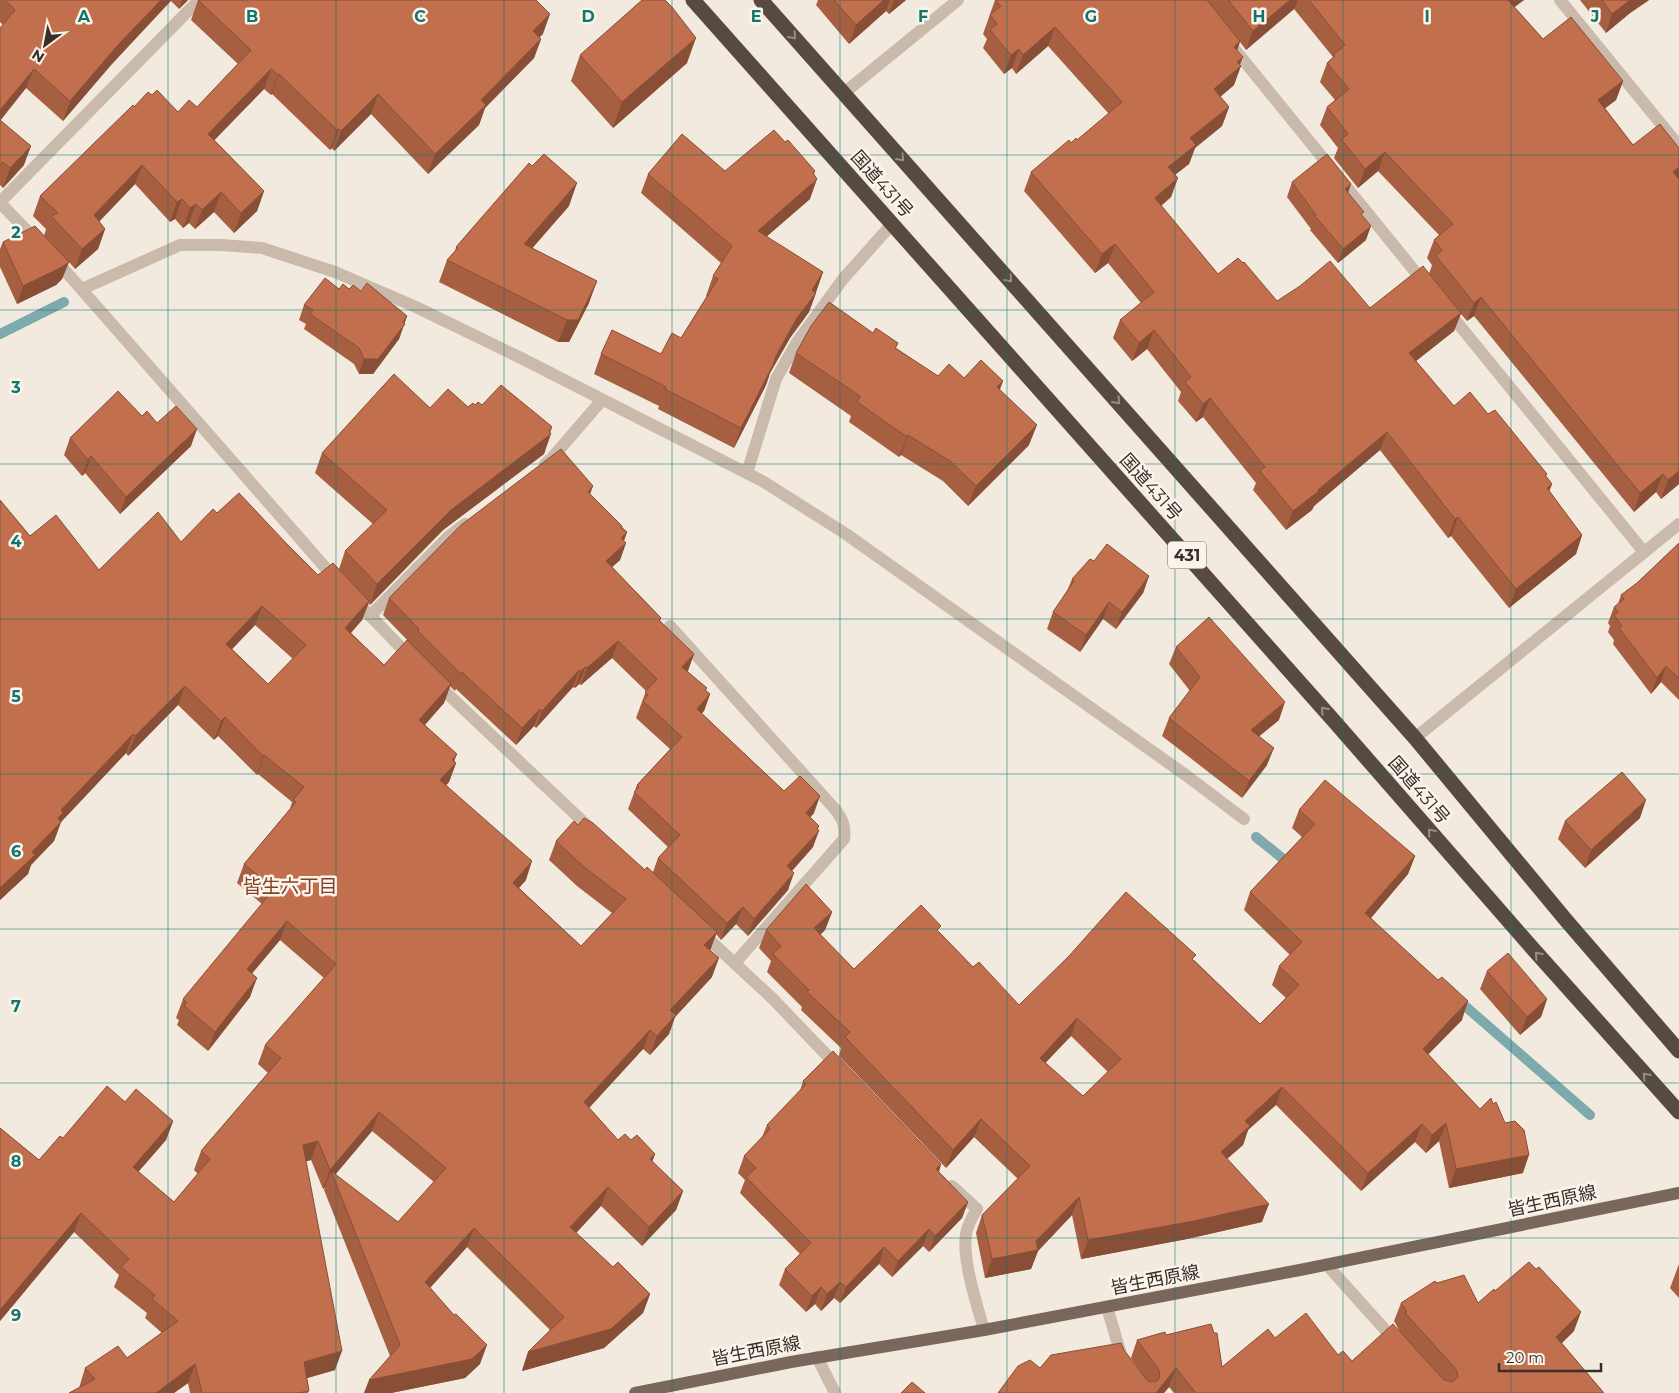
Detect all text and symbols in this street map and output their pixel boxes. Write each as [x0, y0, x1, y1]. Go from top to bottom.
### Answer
text: A [77, 7, 91, 26]
text: B [246, 7, 258, 26]
text: C [414, 7, 426, 26]
text: D [581, 7, 595, 26]
text: E [751, 7, 761, 26]
text: F [918, 7, 928, 26]
text: G [1085, 7, 1097, 26]
text: H [1253, 7, 1265, 26]
text: I [1424, 7, 1430, 26]
text: J [1590, 7, 1599, 26]
north arrow [20, 20, 70, 70]
one-way arrow [787, 31, 796, 40]
text: N [29, 45, 48, 67]
street label: 国道431号 [846, 146, 918, 222]
one-way arrow [895, 152, 904, 161]
text: 2 [11, 223, 21, 242]
one-way arrow [1003, 274, 1012, 283]
text: 3 [10, 378, 21, 397]
one-way arrow [1111, 395, 1119, 404]
street label: 国道431号 [1115, 449, 1187, 525]
text: 4 [10, 532, 22, 551]
road number: 431 [1168, 542, 1206, 568]
text: 5 [11, 687, 21, 706]
one-way arrow [1321, 706, 1330, 715]
street label: 国道431号 [1384, 752, 1454, 828]
one-way arrow [1428, 829, 1437, 838]
text: 6 [11, 842, 21, 861]
district label: 皆生六丁目 [242, 875, 338, 898]
one-way arrow [1535, 951, 1544, 960]
text: 7 [11, 997, 21, 1016]
one-way arrow [1643, 1072, 1652, 1081]
text: 8 [11, 1152, 21, 1171]
street label: 皆生西原線 [1506, 1181, 1598, 1221]
street label: 皆生西原線 [1109, 1261, 1201, 1299]
text: 9 [11, 1306, 21, 1325]
street label: 皆生西原線 [710, 1332, 802, 1370]
scale bar [1499, 1340, 1602, 1372]
text: 20 m [1506, 1348, 1544, 1367]

